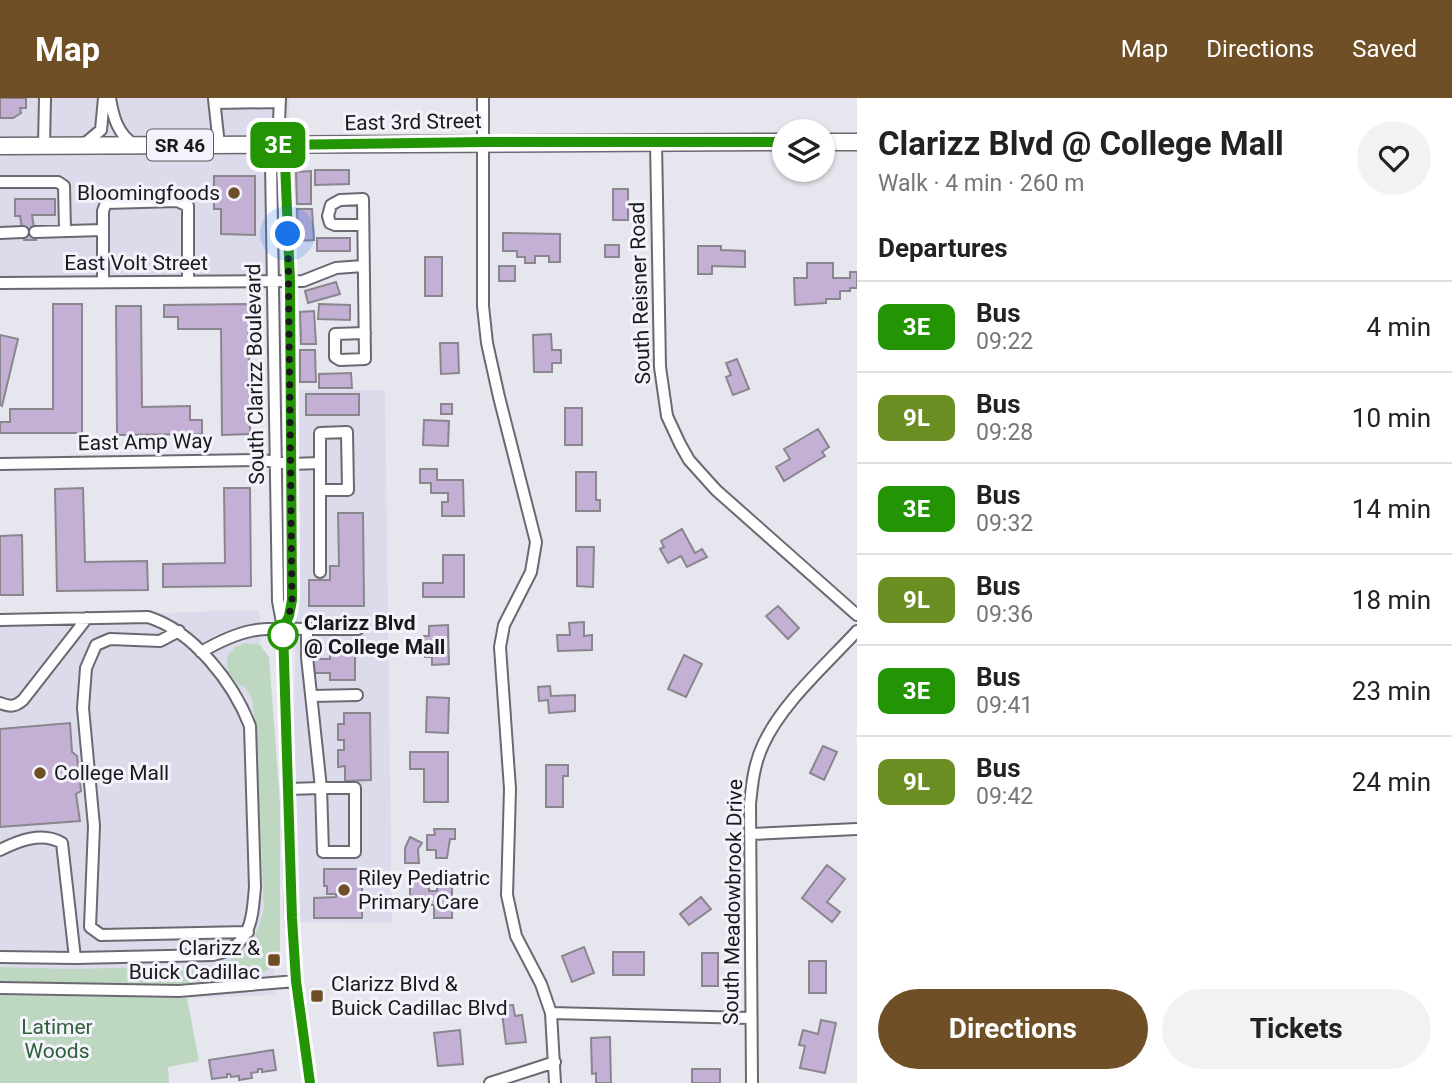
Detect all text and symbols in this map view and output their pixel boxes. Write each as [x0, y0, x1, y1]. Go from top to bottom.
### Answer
text: Map [35, 30, 100, 69]
text: Map [1121, 35, 1168, 63]
text: Directions [1206, 35, 1314, 63]
text: Saved [1352, 35, 1417, 63]
street label: East 3rd Street [344, 109, 482, 135]
map controls [772, 119, 835, 182]
button: layers [772, 119, 835, 182]
button: heart [1357, 121, 1431, 195]
line badge: 3E [246, 122, 310, 168]
text: Clarizz Blvd @ College Mall [878, 124, 1284, 163]
road number: SR 46 [147, 130, 213, 160]
text: 3E [264, 131, 292, 159]
text: Walk · 4 min · 260 m [878, 170, 1084, 197]
place label: Bloomingfoods [77, 181, 220, 205]
marker: Bloomingfoods [226, 185, 242, 201]
street label: South Reisner Road [625, 201, 655, 385]
your location [270, 216, 305, 251]
text: Departures [878, 233, 1008, 263]
street label: East Volt Street [64, 251, 208, 275]
street label: South Clarizz Boulevard [241, 263, 269, 485]
text: Bus [976, 298, 1021, 328]
text: 4 min [1366, 312, 1431, 342]
text: 3E [903, 313, 930, 341]
text: 09:22 [976, 328, 1033, 355]
text: Bus [976, 389, 1021, 419]
text: 10 min [1352, 403, 1431, 433]
text: 9L [903, 404, 930, 432]
text: 09:28 [976, 419, 1033, 446]
street label: East Amp Way [77, 429, 213, 455]
text: Bus [976, 480, 1021, 510]
text: 14 min [1352, 494, 1431, 524]
text: 3E [903, 495, 930, 523]
text: 09:32 [976, 510, 1033, 537]
text: Bus [976, 571, 1021, 601]
text: 18 min [1352, 585, 1431, 615]
text: 9L [903, 586, 930, 614]
text: 09:36 [976, 601, 1033, 628]
place label: Clarizz Blvd @ College Mall [304, 611, 445, 659]
marker: Clarizz Blvd @ College Mall [268, 620, 298, 650]
text: Bus [976, 662, 1021, 692]
text: 23 min [1352, 676, 1431, 706]
text: 3E [903, 677, 930, 705]
text: 09:41 [976, 692, 1033, 719]
text: Bus [976, 753, 1021, 783]
place label: College Mall [54, 761, 169, 785]
marker: College Mall [32, 765, 48, 781]
text: 24 min [1352, 767, 1431, 797]
text: 9L [903, 768, 930, 796]
street label: South Meadowbrook Drive [719, 779, 747, 1025]
text: 09:42 [976, 783, 1033, 810]
place label: Riley Pediatric Primary Care [358, 866, 490, 914]
marker: Riley Pediatric Primary Care [336, 882, 352, 898]
place label: Clarizz & Buick Cadillac [129, 936, 260, 984]
marker: Clarizz & Buick Cadillac [266, 952, 282, 968]
place label: Clarizz Blvd & Buick Cadillac Blvd [331, 972, 508, 1020]
marker: Clarizz Blvd & Buick Cadillac Blvd [309, 988, 325, 1004]
button: Directions [878, 989, 1148, 1069]
button: Tickets [1162, 989, 1431, 1069]
park label: Latimer Woods [21, 1015, 93, 1063]

